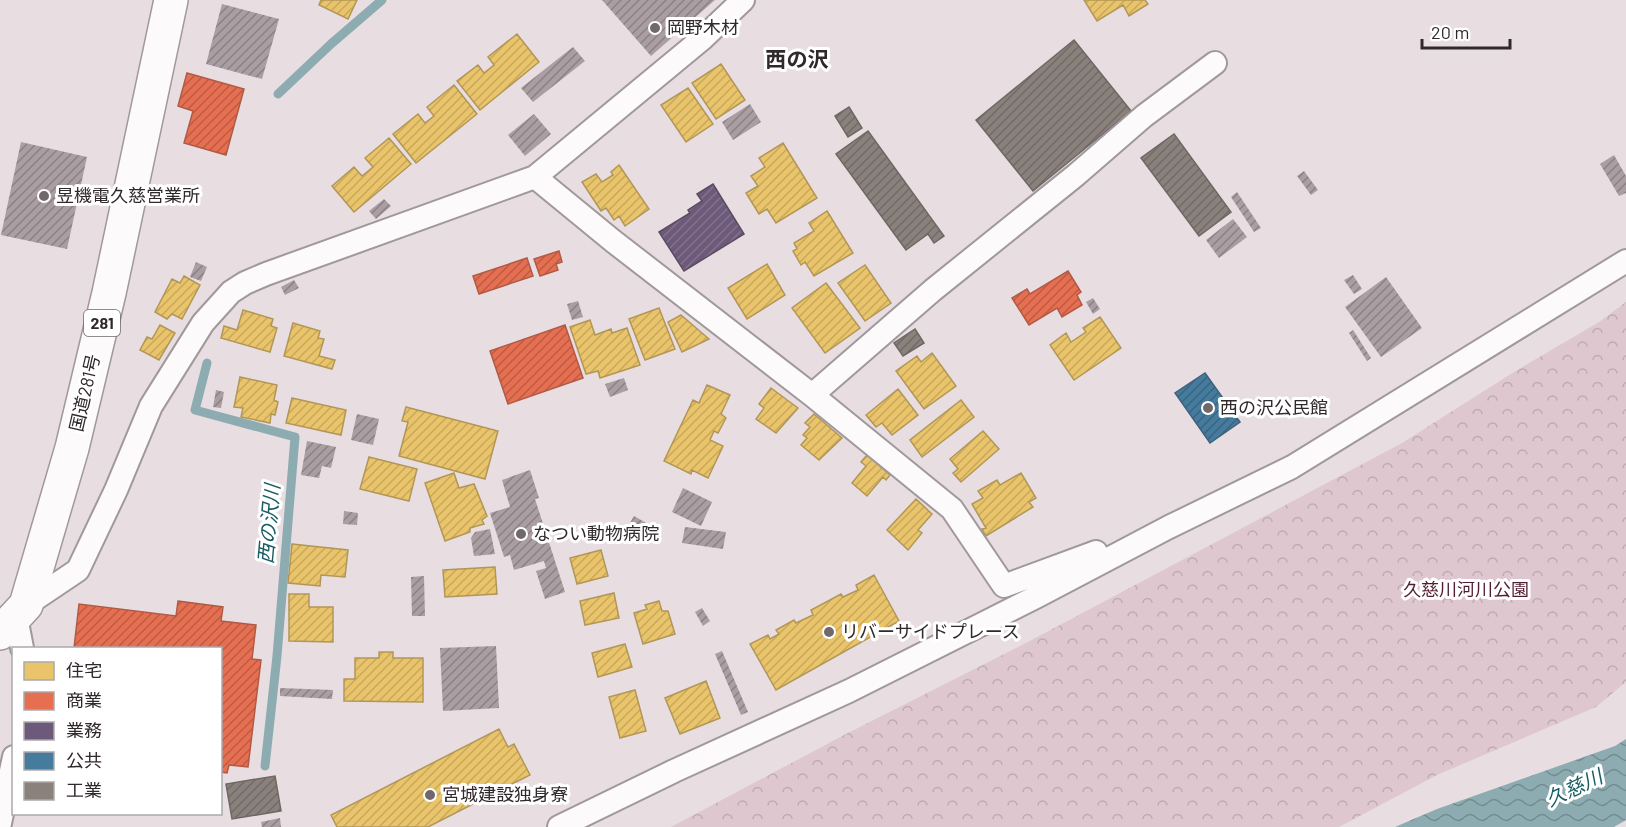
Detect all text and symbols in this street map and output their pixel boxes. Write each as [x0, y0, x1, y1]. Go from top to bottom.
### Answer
scale bar [1422, 12, 1510, 50]
place label: 岡野木材 [667, 16, 739, 38]
marker: 岡野木材 [648, 21, 662, 35]
text: 20 m [1431, 21, 1469, 43]
district label: 西の沢 [766, 46, 829, 71]
place label: 昱機電久慈営業所 [56, 184, 200, 206]
marker: 昱機電久慈営業所 [37, 189, 51, 203]
road number: 281 [84, 310, 120, 336]
street label: 国道281号 [64, 352, 104, 434]
place label: 西の沢公民館 [1220, 396, 1328, 418]
marker: 西の沢公民館 [1201, 401, 1215, 415]
water label: 西の沢川 [253, 481, 284, 565]
place label: なつい動物病院 [533, 522, 659, 544]
marker: なつい動物病院 [514, 527, 528, 541]
park label: 久慈川河川公園 [1403, 578, 1529, 600]
place label: リバーサイドプレース [841, 620, 1020, 642]
marker: リバーサイドプレース [822, 625, 836, 639]
legend [12, 647, 222, 815]
text: 住宅 [66, 659, 102, 681]
text: 商業 [66, 689, 102, 711]
text: 業務 [66, 719, 102, 741]
text: 公共 [66, 749, 102, 771]
water label: 久慈川 [1541, 763, 1608, 811]
text: 工業 [66, 779, 102, 801]
place label: 宮城建設独身寮 [442, 783, 568, 805]
marker: 宮城建設独身寮 [423, 788, 437, 802]

